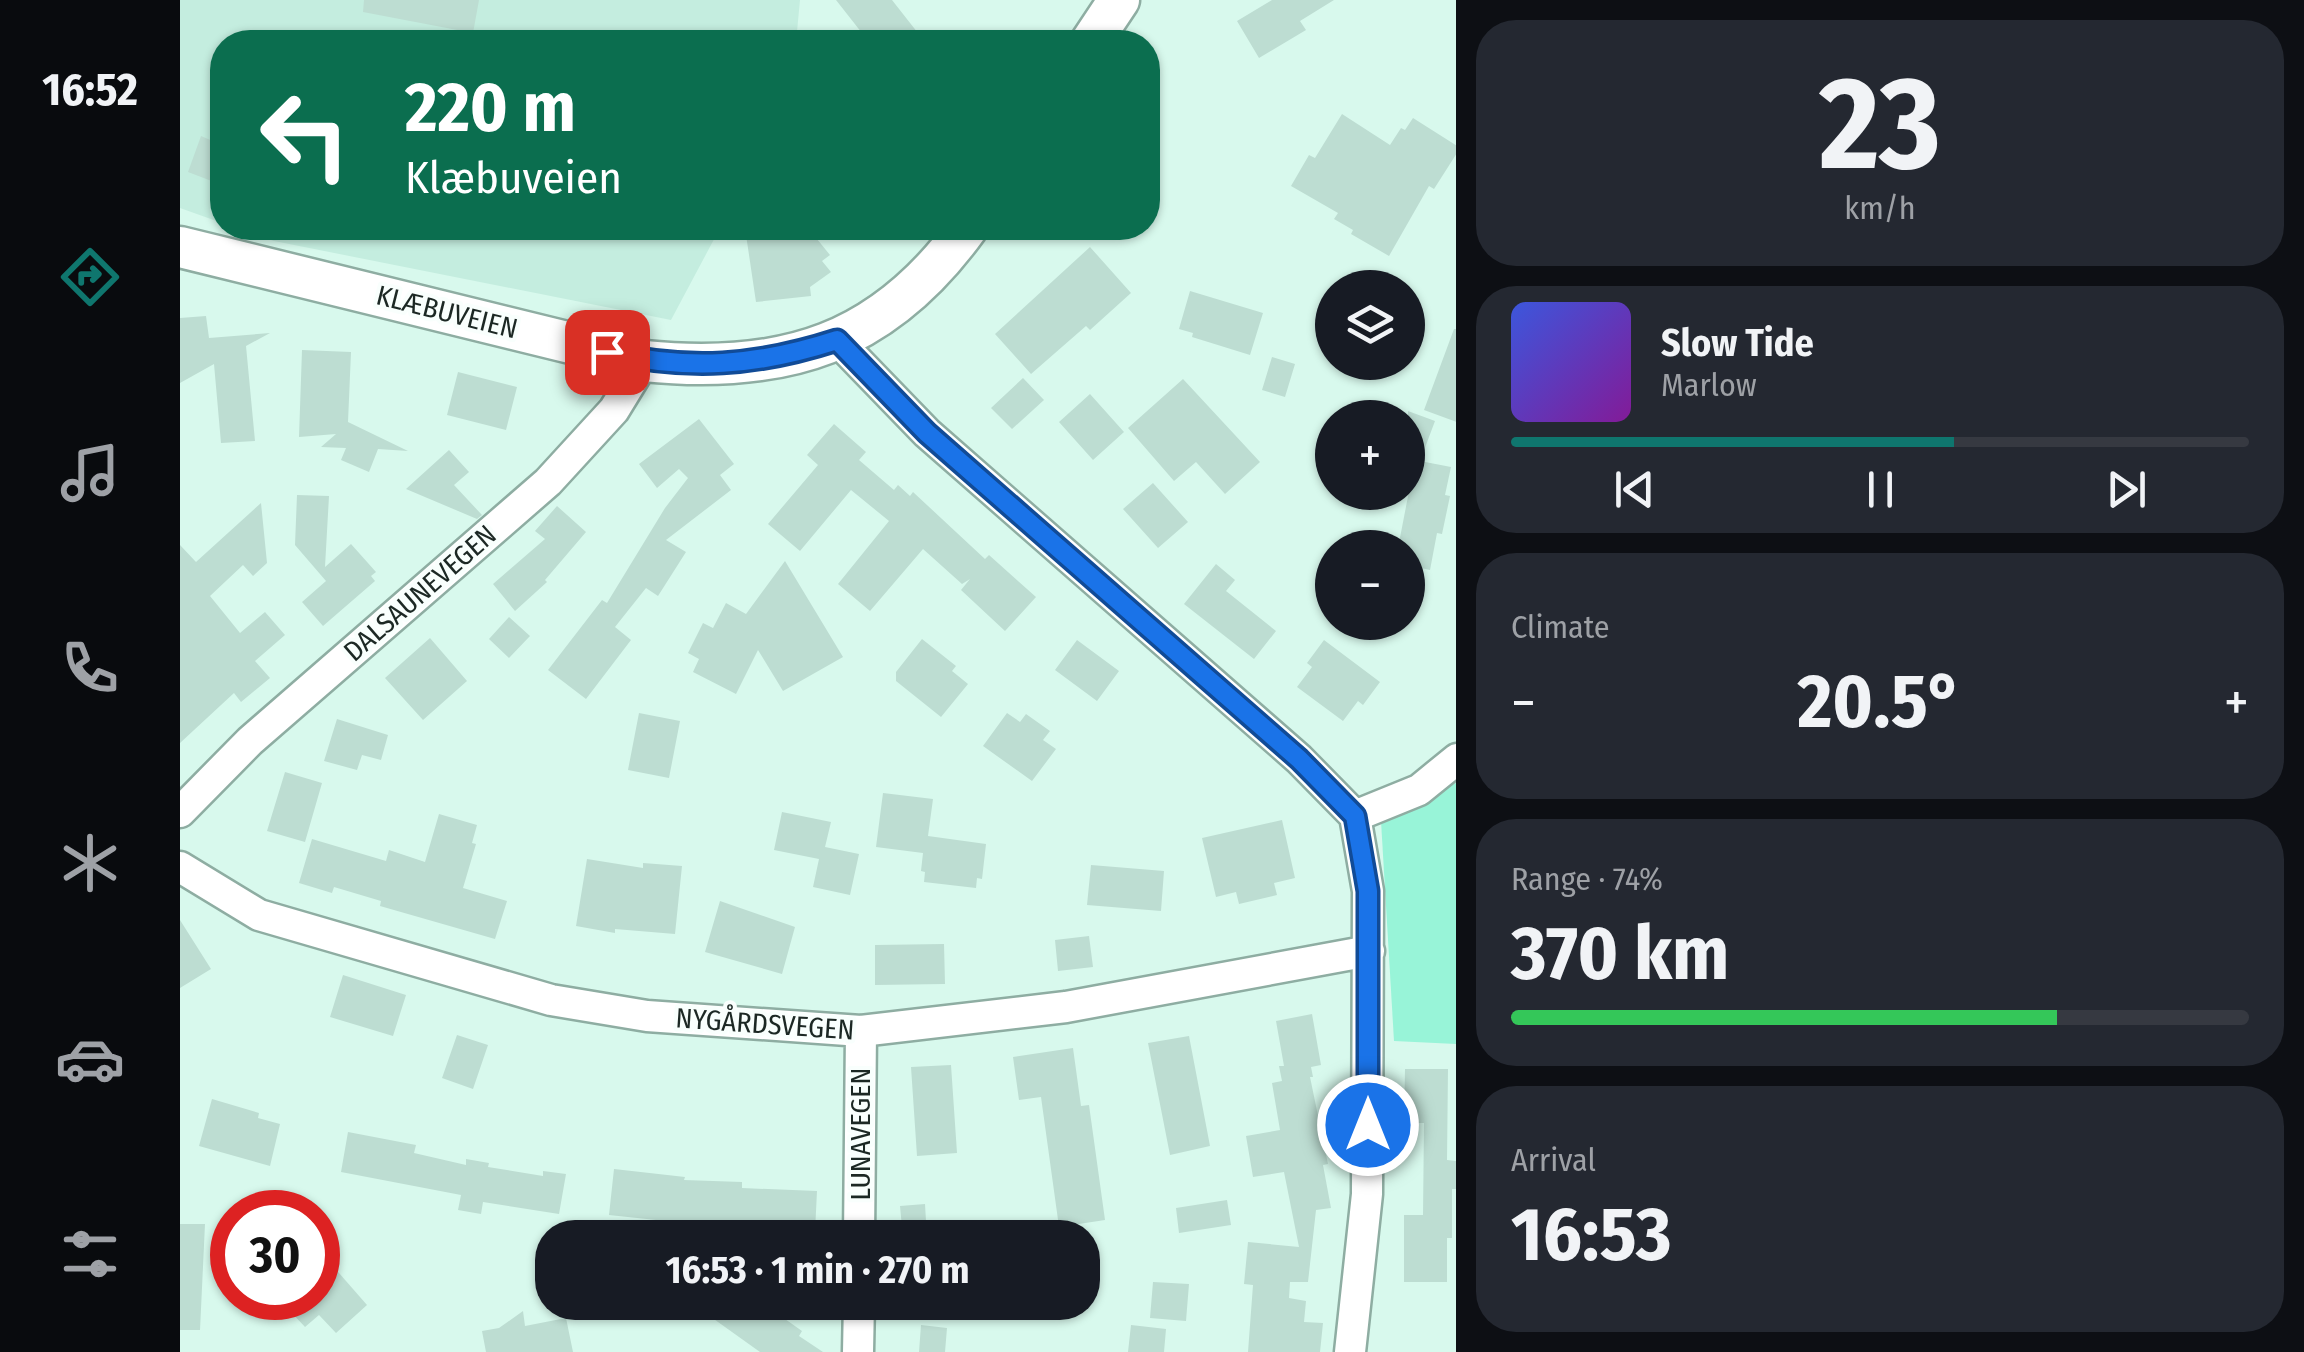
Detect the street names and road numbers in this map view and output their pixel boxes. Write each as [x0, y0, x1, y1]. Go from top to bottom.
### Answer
street label: KLÆBUVEIEN [373, 279, 521, 345]
street label: DALSAUNEVEGEN [337, 518, 503, 668]
street label: NYGÅRDSVEGEN [675, 999, 856, 1047]
street label: LUNAVEGEN [844, 1068, 877, 1200]

